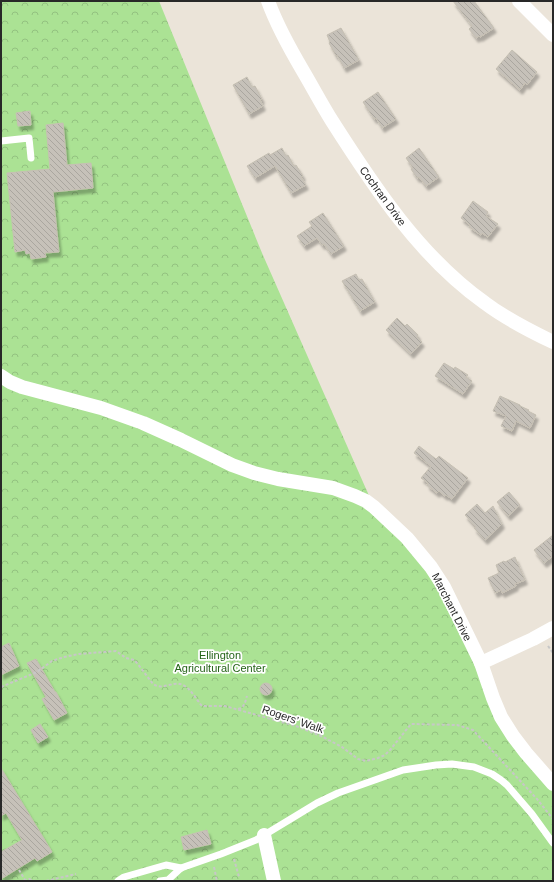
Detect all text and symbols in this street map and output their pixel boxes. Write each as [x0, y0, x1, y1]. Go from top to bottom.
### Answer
street label: Cochran Drive [357, 164, 409, 228]
street label: Marchant Drive [430, 571, 474, 643]
park label: Ellington Agricultural Center [174, 649, 266, 674]
street label: Rogers’ Walk [261, 703, 326, 735]

